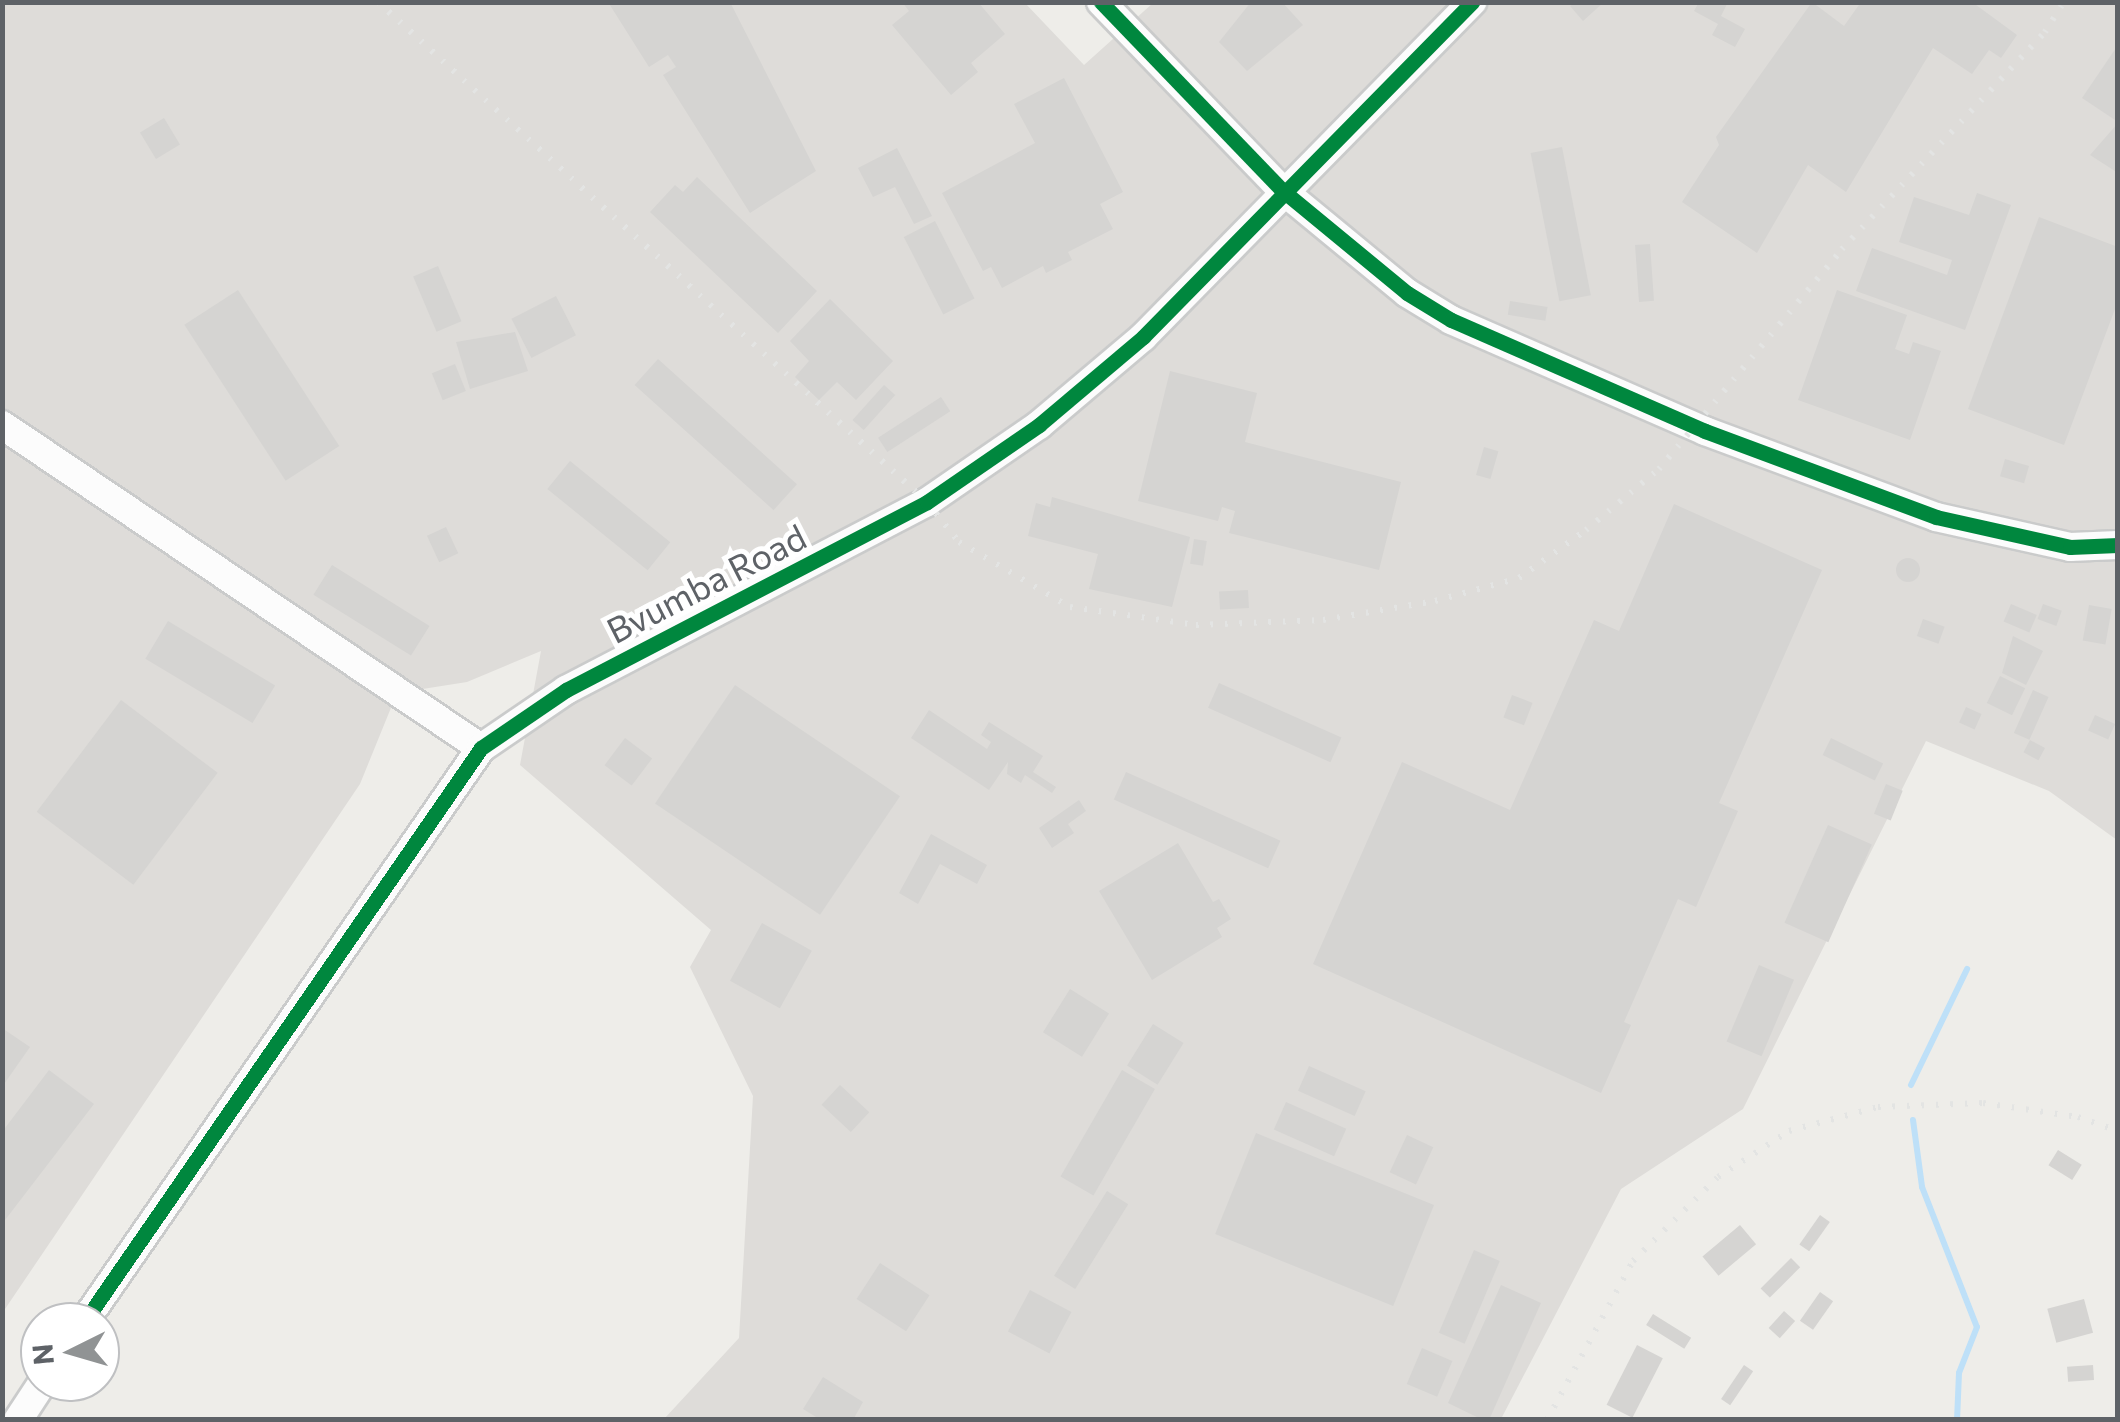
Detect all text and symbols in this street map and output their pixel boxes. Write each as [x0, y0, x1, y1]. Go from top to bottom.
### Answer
street label: Bvumba Road [599, 515, 813, 651]
north arrow [20, 1302, 120, 1402]
text: N [24, 1342, 60, 1366]

